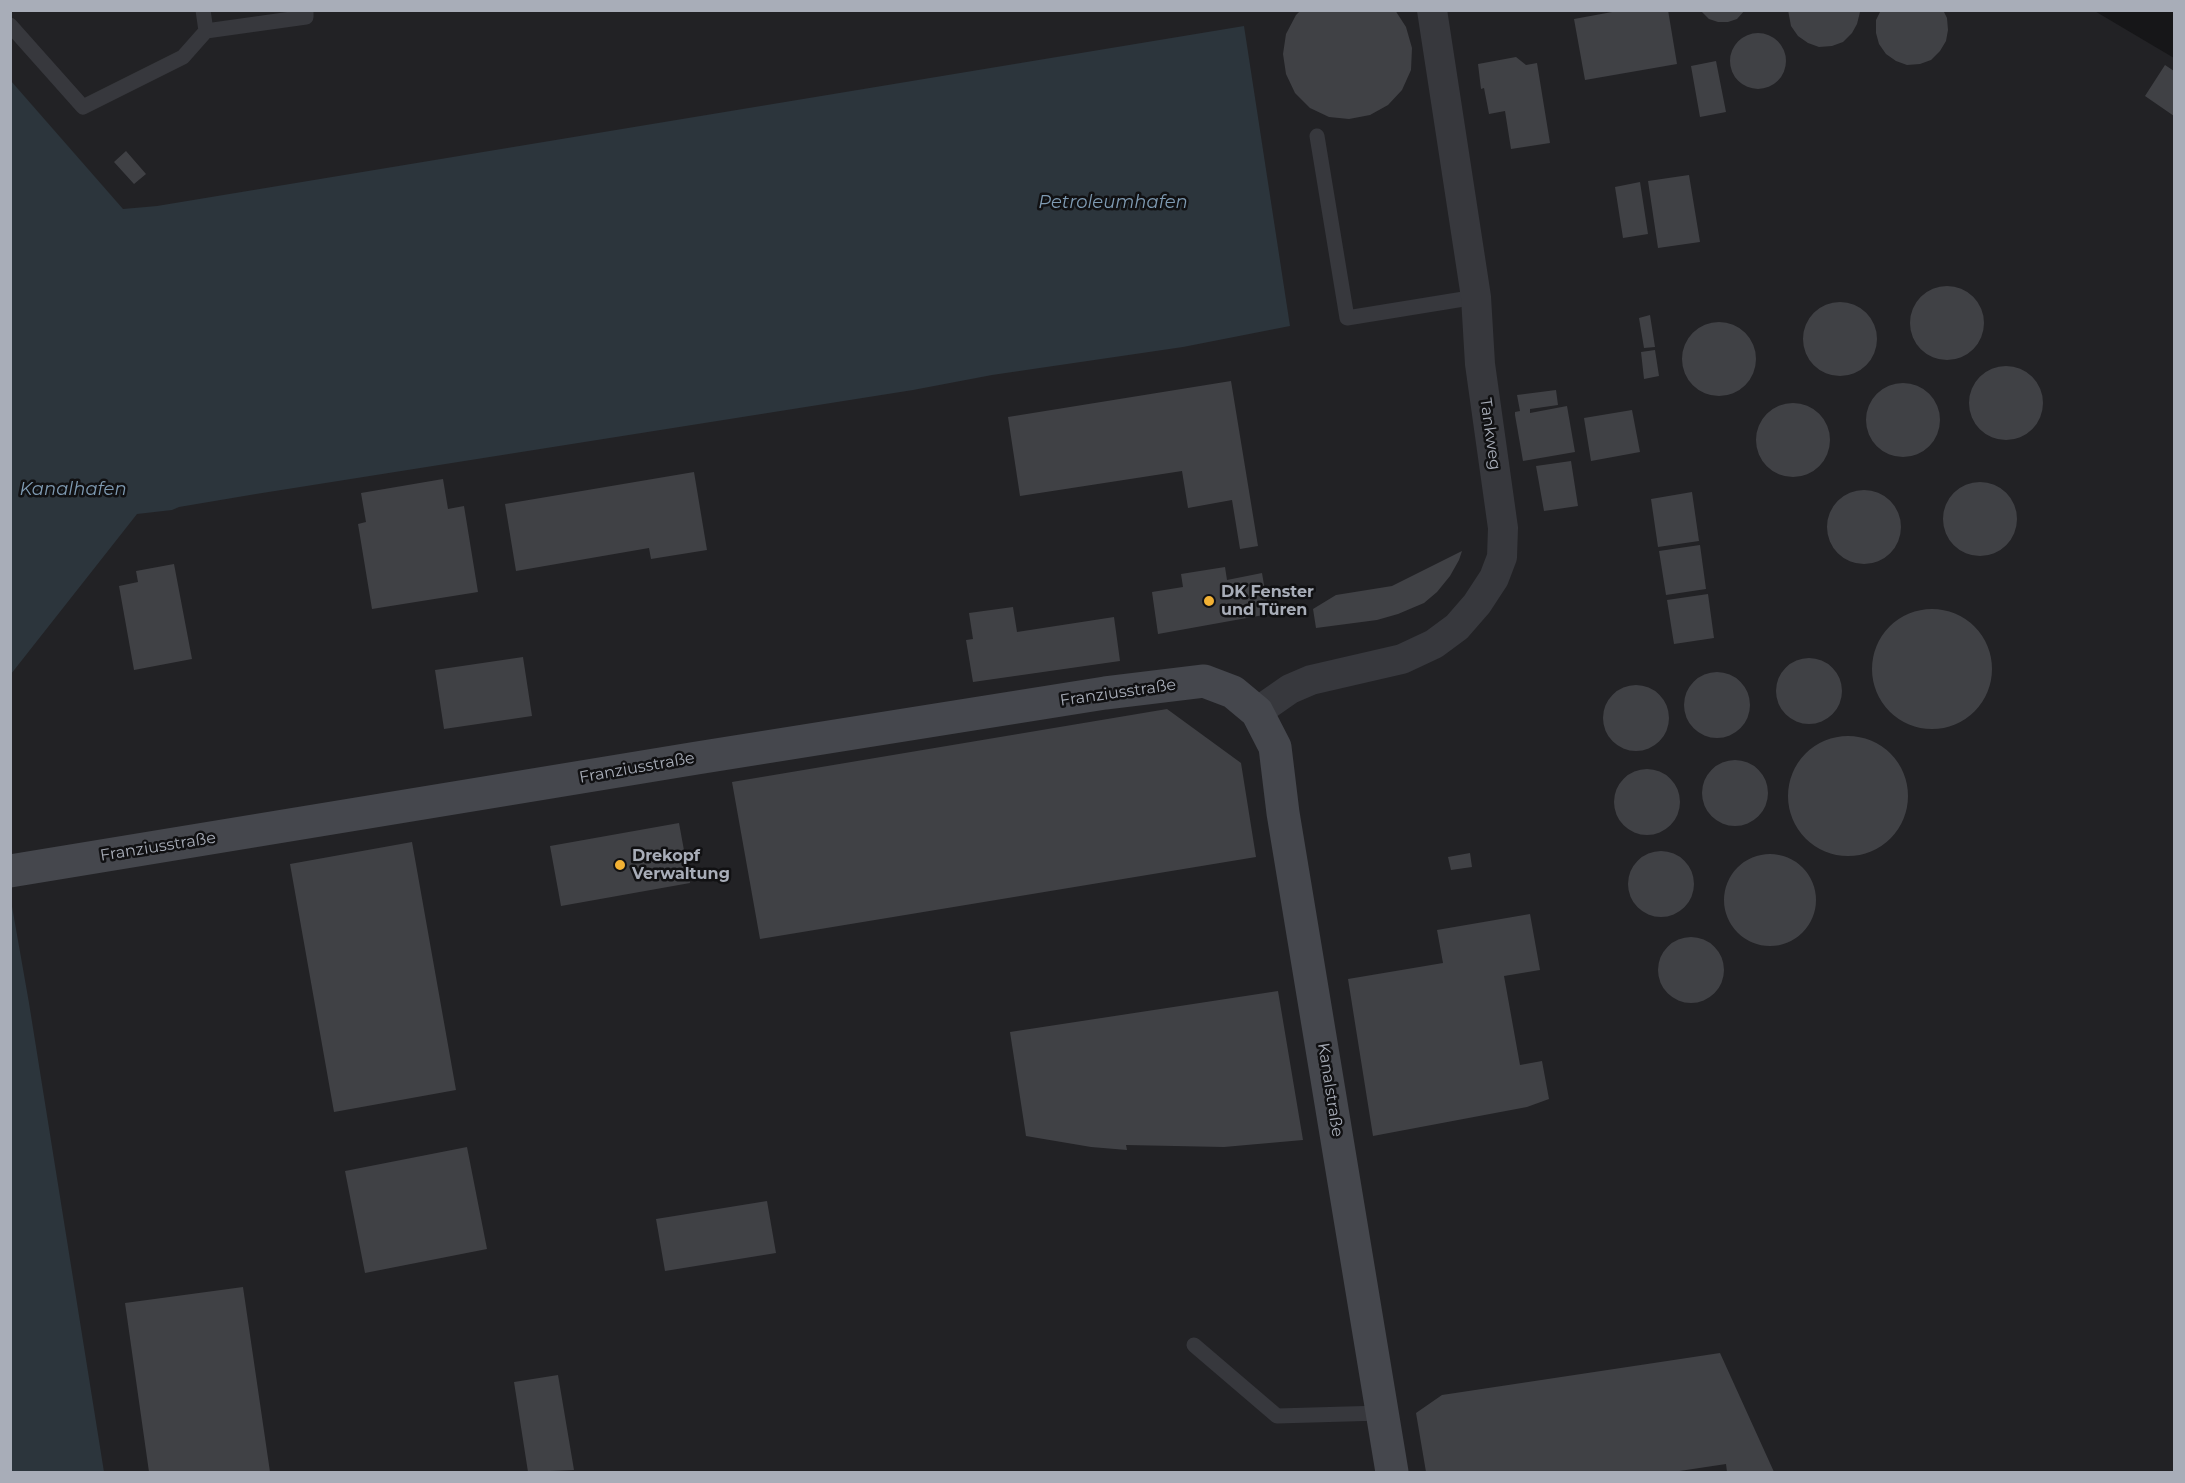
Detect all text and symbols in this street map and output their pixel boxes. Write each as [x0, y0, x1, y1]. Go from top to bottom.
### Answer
water label: Petroleumhafen [1038, 192, 1188, 214]
street label: Tankweg [1475, 397, 1505, 471]
water label: Kanalhafen [19, 479, 127, 501]
place label: DK Fenster und Türen [1221, 582, 1314, 620]
marker: DK Fenster und Türen [1202, 594, 1216, 608]
street label: Franziusstraße [1059, 675, 1177, 711]
street label: Franziusstraße [578, 748, 696, 788]
street label: Franziusstraße [99, 828, 217, 866]
place label: Drekopf Verwaltung [632, 846, 730, 884]
marker: Drekopf Verwaltung [613, 858, 627, 872]
street label: Kanalstraße [1313, 1042, 1347, 1138]

